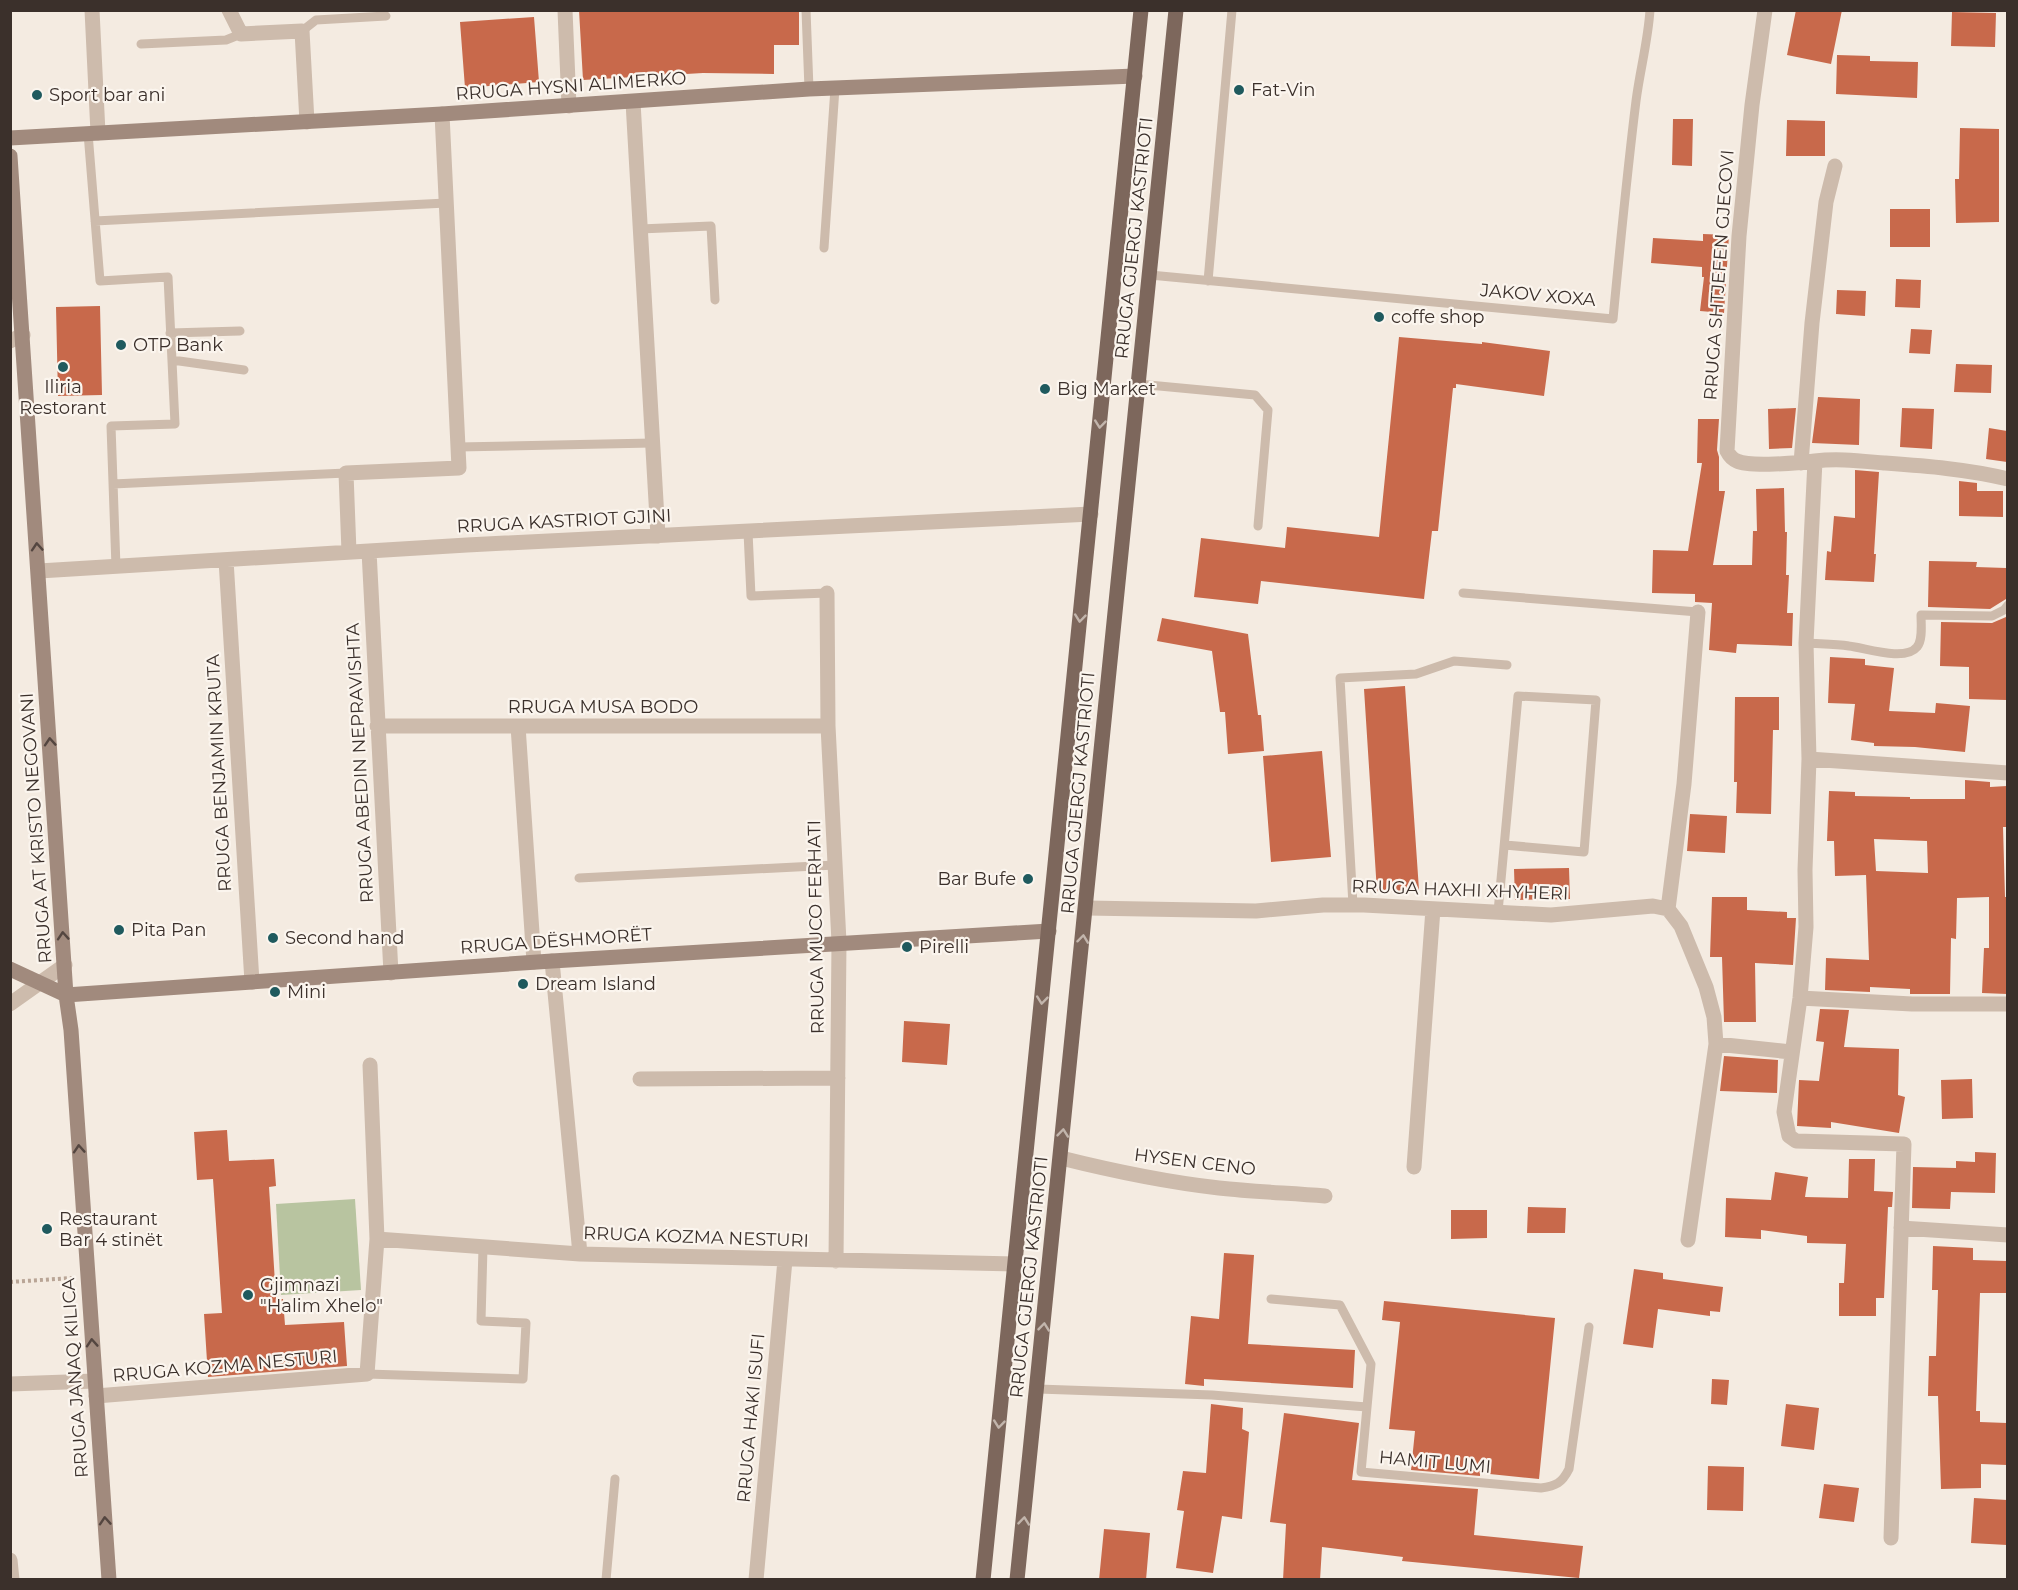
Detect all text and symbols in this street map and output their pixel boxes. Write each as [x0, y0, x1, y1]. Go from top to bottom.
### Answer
street label: RRUGA HYSNI ALIMERKO [455, 67, 687, 105]
place label: Fat-Vin [1251, 79, 1316, 101]
marker: Fat-Vin [1232, 83, 1246, 97]
place label: Sport bar ani [49, 84, 165, 106]
marker: Sport bar ani [30, 88, 44, 102]
street label: RRUGA GJERGJ KASTRIOTI [1110, 116, 1158, 360]
street label: RRUGA SHTJEFEN GJECOVI [1699, 149, 1739, 401]
street label: JAKOV XOXA [1478, 279, 1597, 311]
place label: coffe shop [1391, 306, 1484, 328]
marker: coffe shop [1372, 310, 1386, 324]
place label: OTP Bank [133, 334, 223, 356]
marker: OTP Bank [114, 338, 128, 352]
marker: Iliria Restorant [56, 360, 70, 374]
place label: Iliria Restorant [19, 376, 107, 419]
place label: Big Market [1057, 378, 1156, 400]
marker: Big Market [1038, 382, 1052, 396]
one-way arrow [1094, 419, 1107, 429]
street label: RRUGA KASTRIOT GJINI [456, 504, 672, 538]
one-way arrow [31, 543, 44, 552]
one-way arrow [1074, 613, 1087, 623]
street label: RRUGA ABEDIN NEPRAVISHTA [342, 622, 378, 904]
street label: RRUGA BENJAMIN KRUTA [202, 653, 236, 892]
street label: RRUGA GJERGJ KASTRIOTI [1056, 671, 1100, 915]
street label: RRUGA AT KRISTO NEGOVANI [16, 692, 56, 964]
street label: RRUGA MUSA BODO [508, 696, 698, 718]
one-way arrow [44, 737, 57, 746]
street label: RRUGA MUCO FERHATI [803, 820, 829, 1034]
place label: Bar Bufe [937, 868, 1016, 890]
marker: Bar Bufe [1021, 872, 1035, 886]
street label: RRUGA HAXHI XHYHERI [1351, 875, 1569, 905]
place label: Pita Pan [131, 919, 206, 941]
marker: Pita Pan [112, 923, 126, 937]
street label: RRUGA DËSHMORËT [459, 923, 653, 959]
place label: Second hand [285, 927, 404, 949]
marker: Second hand [266, 931, 280, 945]
one-way arrow [56, 932, 69, 941]
one-way arrow [1076, 935, 1089, 944]
place label: Pirelli [919, 936, 969, 958]
marker: Pirelli [900, 940, 914, 954]
place label: Dream Island [535, 973, 656, 995]
marker: Dream Island [516, 977, 530, 991]
place label: Mini [287, 981, 326, 1003]
marker: Mini [268, 985, 282, 999]
one-way arrow [1036, 995, 1049, 1005]
one-way arrow [1056, 1129, 1069, 1138]
one-way arrow [73, 1144, 86, 1153]
street label: HYSEN CENO [1133, 1144, 1257, 1180]
street label: RRUGA GJERGJ KASTRIOTI [1005, 1155, 1053, 1399]
place label: Restaurant Bar 4 stinët [59, 1208, 163, 1251]
marker: Restaurant Bar 4 stinët [40, 1222, 54, 1236]
street label: RRUGA KOZMA NESTURI [583, 1222, 809, 1252]
place label: Gjimnazi "Halim Xhelo" [260, 1274, 383, 1317]
street label: RRUGA JANAQ KILICA [57, 1277, 93, 1479]
marker: Gjimnazi "Halim Xhelo" [241, 1288, 255, 1302]
one-way arrow [1037, 1323, 1050, 1332]
street label: RRUGA HAKI ISUFI [733, 1332, 769, 1504]
one-way arrow [86, 1339, 99, 1348]
street label: RRUGA KOZMA NESTURI [112, 1345, 338, 1387]
one-way arrow [993, 1419, 1006, 1428]
street label: HAMIT LUMI [1378, 1446, 1492, 1478]
one-way arrow [98, 1517, 111, 1526]
one-way arrow [1017, 1517, 1029, 1526]

